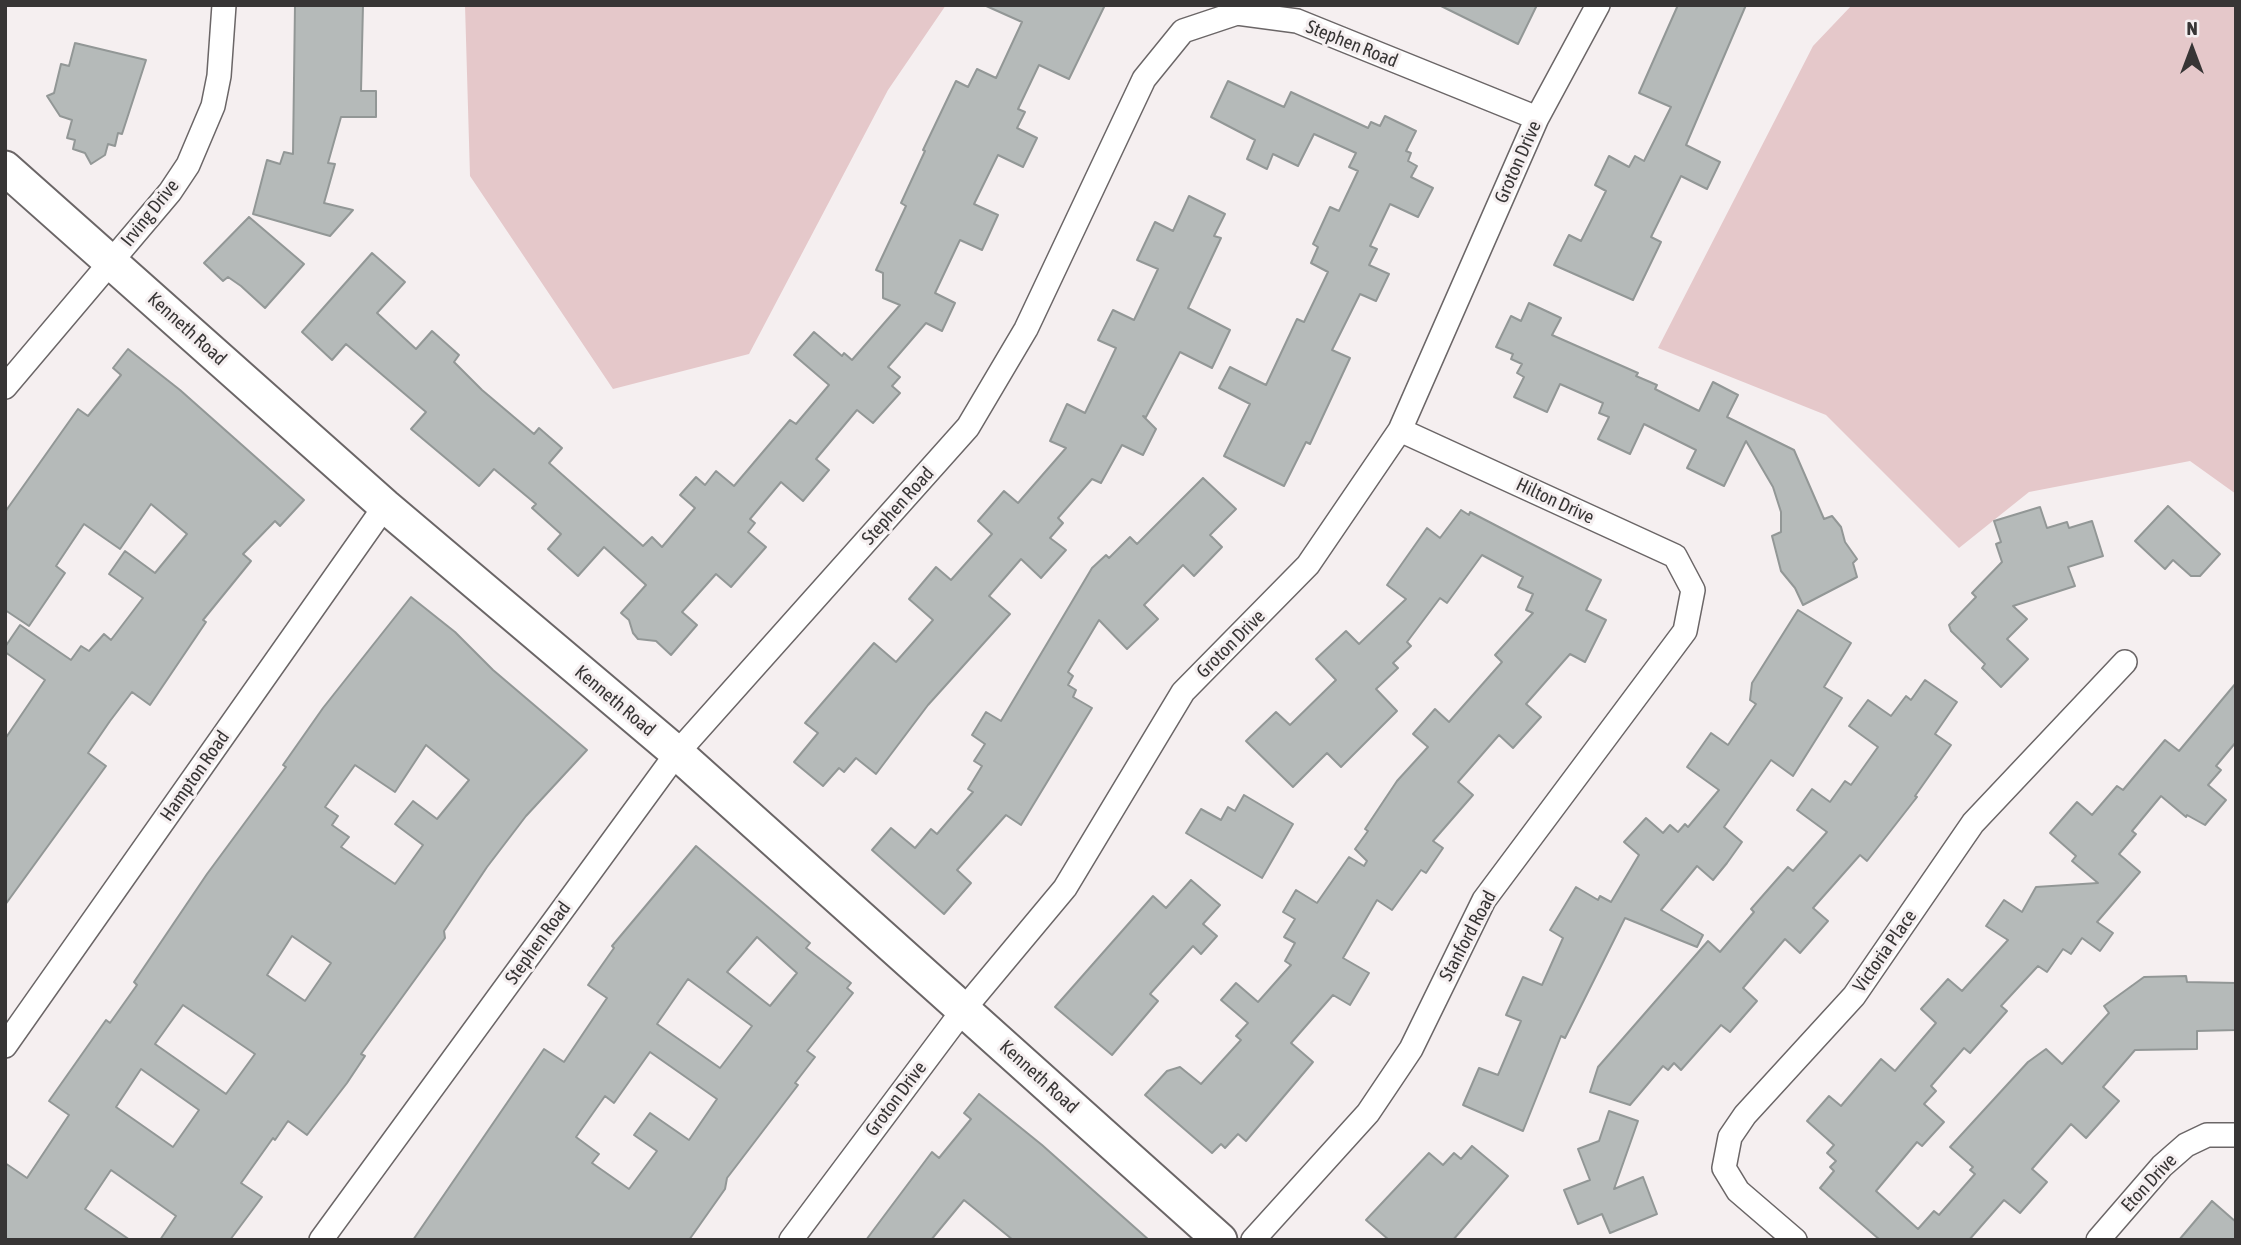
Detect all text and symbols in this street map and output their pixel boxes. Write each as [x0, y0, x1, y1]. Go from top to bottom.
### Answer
north arrow [2157, 14, 2227, 84]
street label: Stephen Road [1303, 15, 1401, 73]
text: N [2186, 17, 2198, 39]
street label: Groton Drive [1490, 117, 1546, 207]
street label: Irving Drive [116, 175, 184, 251]
street label: Kenneth Road [143, 288, 231, 370]
street label: Stephen Road [857, 462, 939, 550]
street label: Hilton Drive [1512, 473, 1598, 529]
street label: Groton Drive [1192, 605, 1270, 683]
street label: Kenneth Road [570, 661, 660, 741]
street label: Hampton Road [156, 727, 234, 825]
street label: Stanford Road [1435, 887, 1501, 985]
street label: Stephen Road [500, 897, 576, 989]
street label: Victoria Place [1848, 905, 1922, 997]
street label: Kenneth Road [995, 1036, 1083, 1118]
street label: Groton Drive [861, 1057, 931, 1141]
street label: Eton Drive [2116, 1149, 2182, 1217]

